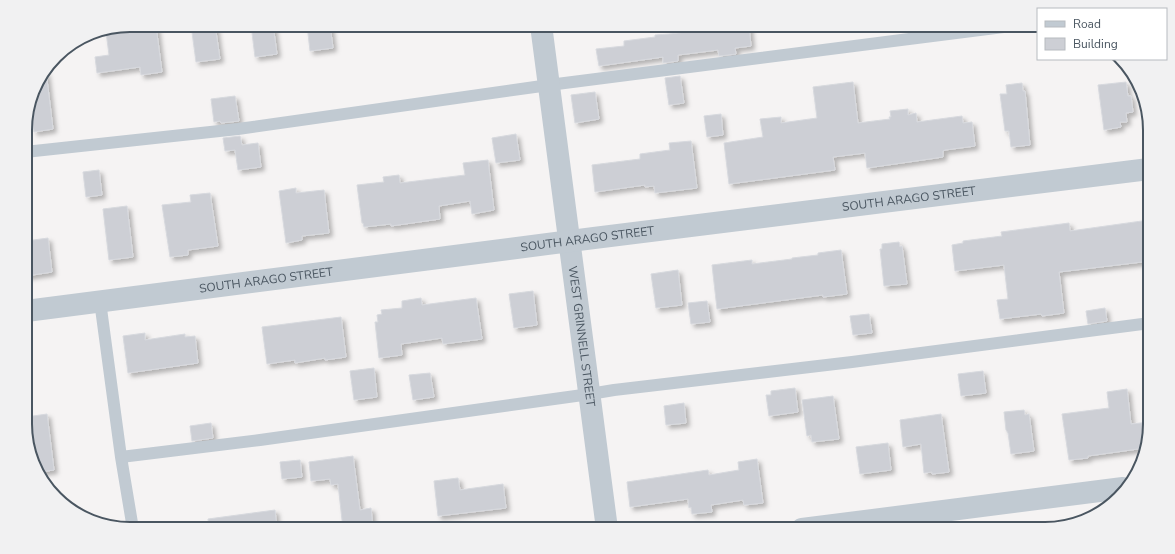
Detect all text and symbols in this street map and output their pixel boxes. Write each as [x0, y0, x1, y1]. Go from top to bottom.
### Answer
legend [1037, 8, 1167, 60]
text: Road [1073, 16, 1101, 32]
text: Building [1073, 36, 1118, 52]
street label: SOUTH ARAGO STREET [841, 183, 977, 215]
street label: SOUTH ARAGO STREET [520, 222, 656, 255]
street label: SOUTH ARAGO STREET [198, 264, 335, 297]
street label: WEST GRINNELL STREET [565, 265, 599, 409]

